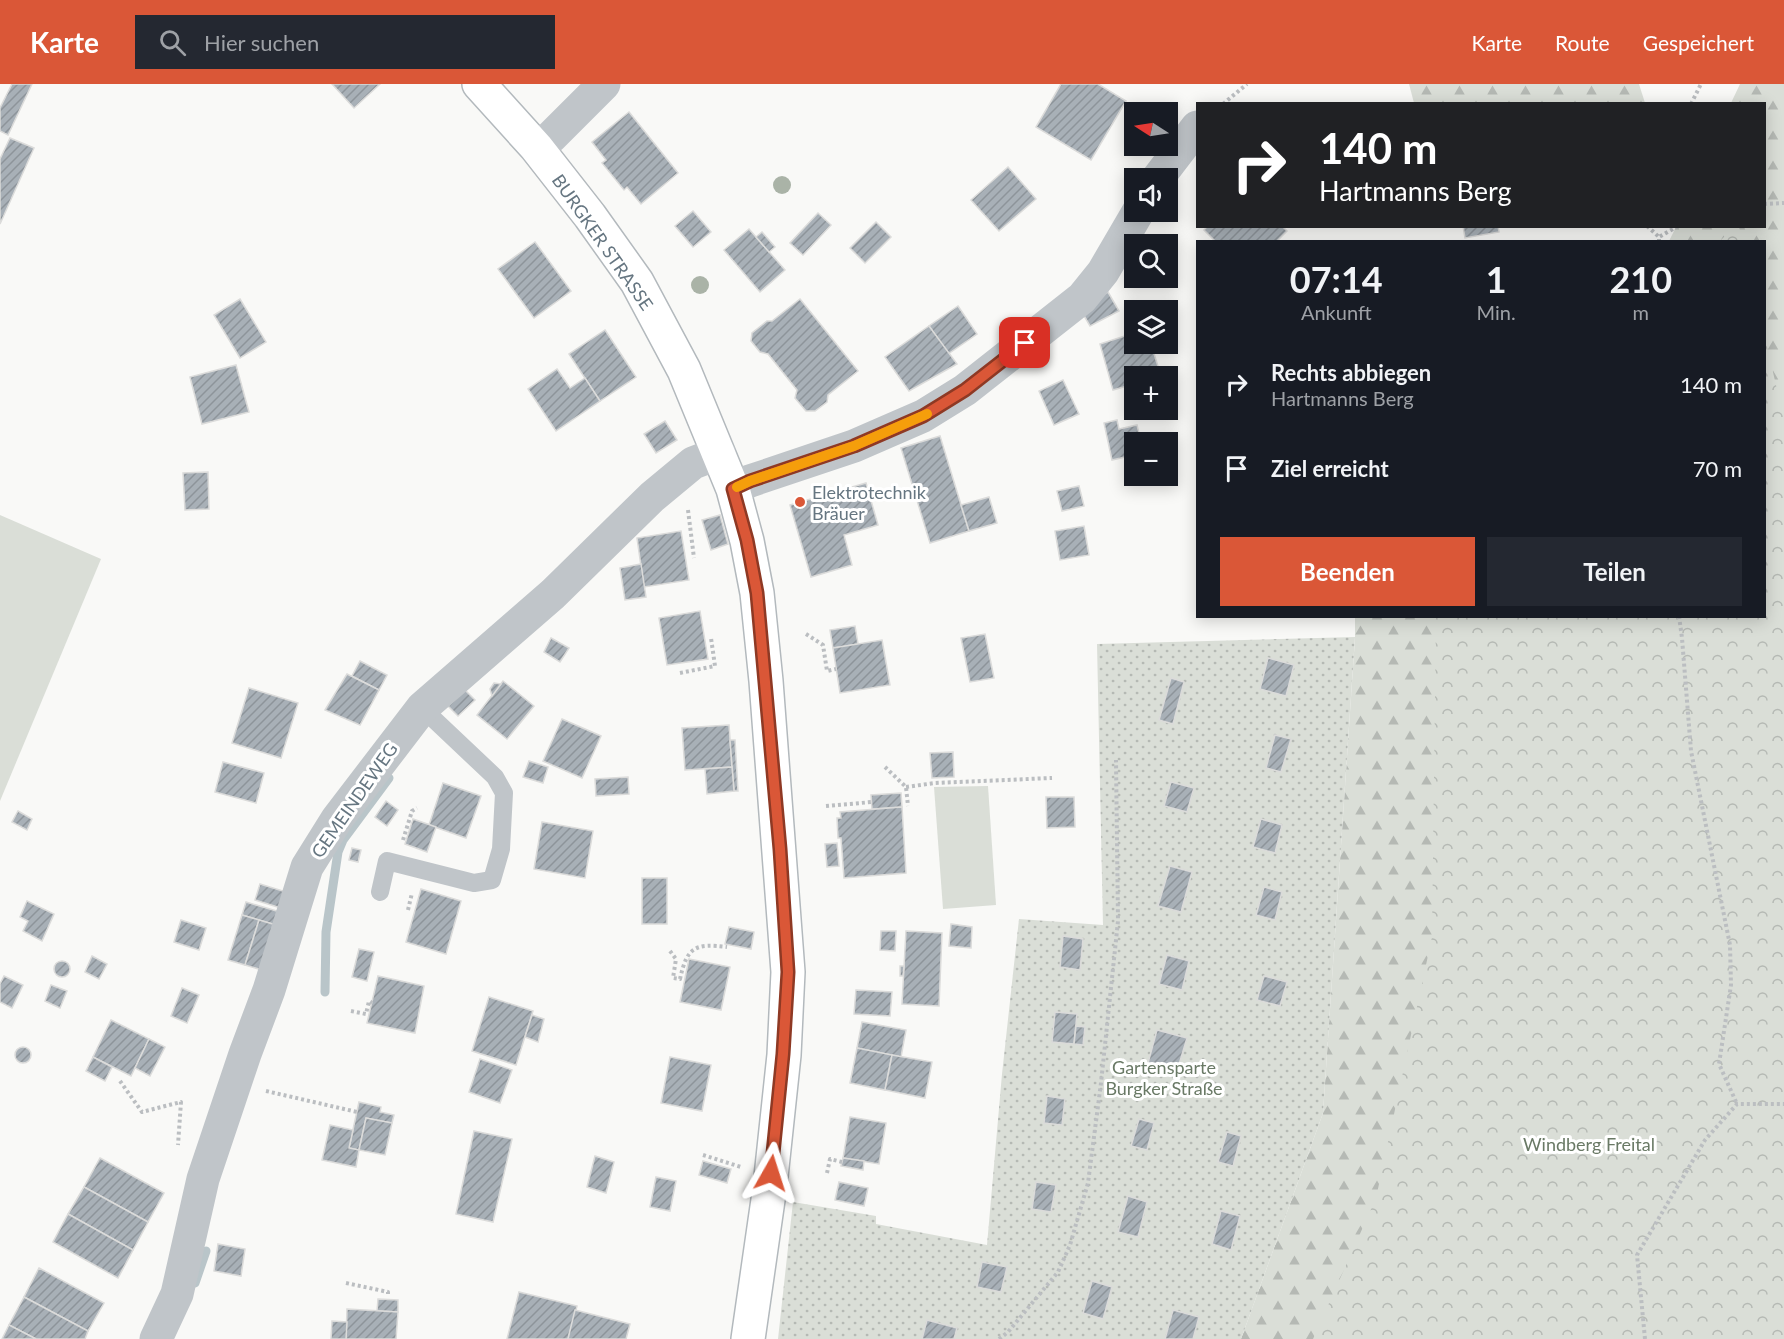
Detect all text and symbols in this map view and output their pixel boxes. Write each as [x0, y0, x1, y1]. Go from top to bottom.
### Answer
search box [135, 15, 555, 69]
text: Karte [30, 25, 99, 59]
icon: search [156, 26, 189, 59]
text: Hier suchen [204, 29, 319, 56]
text: Karte [1472, 30, 1522, 55]
text: Route [1555, 30, 1610, 55]
text: Gespeichert [1643, 30, 1754, 55]
north arrow [1124, 102, 1178, 156]
map controls [1124, 102, 1178, 486]
text: 140 m [1319, 123, 1437, 173]
icon: right [1220, 126, 1298, 204]
button: sound [1124, 168, 1178, 222]
street label: BURGKER STRASSE [548, 170, 658, 314]
text: Hartmanns Berg [1319, 174, 1512, 207]
button: search [1124, 234, 1178, 288]
text: 07:14 [1290, 257, 1383, 301]
text: 1 [1486, 257, 1507, 301]
text: 210 [1609, 257, 1672, 301]
button: layers [1124, 300, 1178, 354]
text: Ankunft [1301, 300, 1372, 324]
text: Min. [1477, 300, 1516, 324]
text: m [1633, 300, 1649, 324]
pin [999, 317, 1050, 368]
icon: arrive [1008, 326, 1041, 359]
text: Rechts abbiegen [1271, 359, 1431, 386]
button: + [1124, 366, 1178, 420]
icon: right [1220, 368, 1253, 401]
text: 140 m [1680, 371, 1742, 398]
text: Hartmanns Berg [1271, 386, 1414, 410]
button: − [1124, 432, 1178, 486]
icon: arrive [1220, 452, 1253, 485]
text: Ziel erreicht [1271, 455, 1389, 482]
text: 70 m [1693, 455, 1742, 482]
place label: Elektrotechnik Bräuer [812, 481, 927, 524]
marker: Elektrotechnik Bräuer [793, 495, 807, 509]
button: Beenden [1220, 537, 1475, 606]
button: Teilen [1487, 537, 1742, 606]
street label: GEMEINDEWEG [306, 738, 402, 862]
park label: Gartensparte Burgker Straße [1105, 1056, 1223, 1099]
park label: Windberg Freital [1523, 1133, 1655, 1155]
position arrow [739, 1141, 803, 1205]

